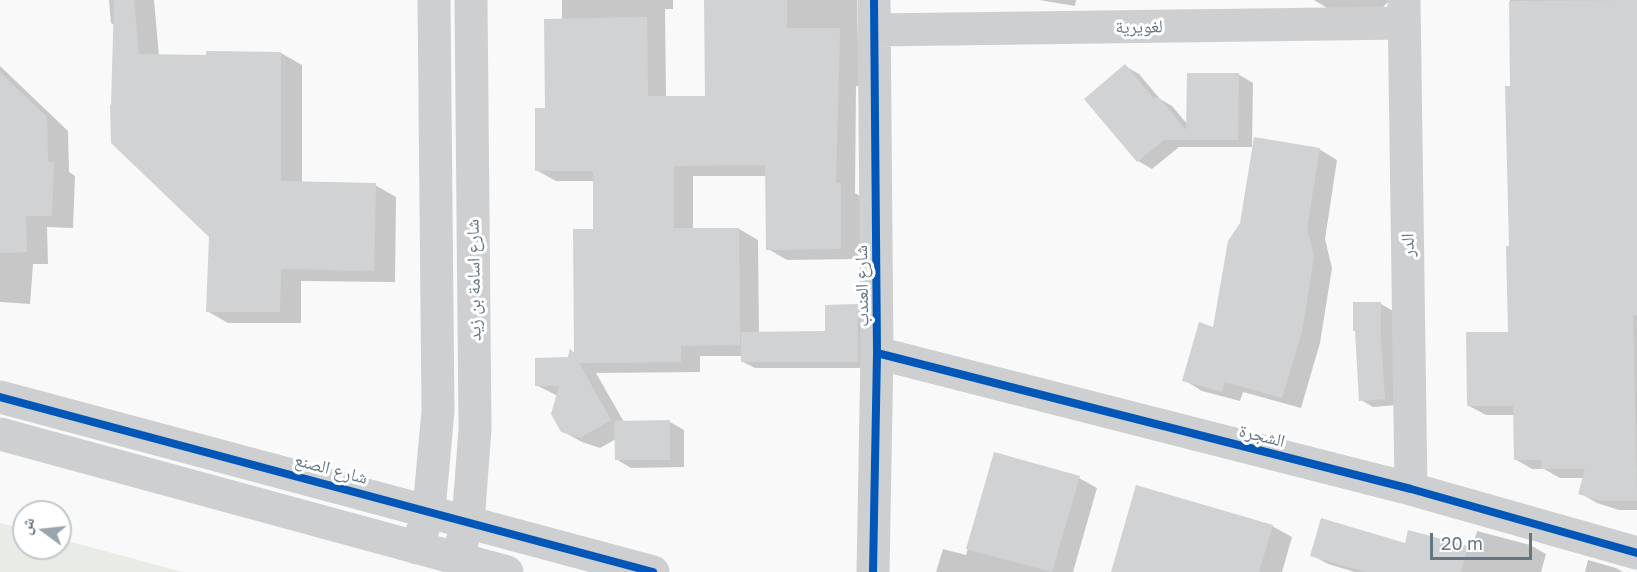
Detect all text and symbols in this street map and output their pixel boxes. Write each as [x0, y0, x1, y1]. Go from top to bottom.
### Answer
street label: لغويرية [1115, 16, 1163, 38]
street label: شارع اسامة بن زيد [462, 219, 486, 341]
street label: الدر [1397, 233, 1419, 257]
street label: شارع العندب [850, 245, 874, 327]
street label: الشجرة [1237, 420, 1287, 452]
street label: شارع الصنع [292, 449, 370, 489]
north arrow [12, 500, 72, 560]
text: ش [15, 515, 38, 537]
scale bar [1433, 521, 1535, 559]
text: 20 m [1441, 532, 1483, 554]

